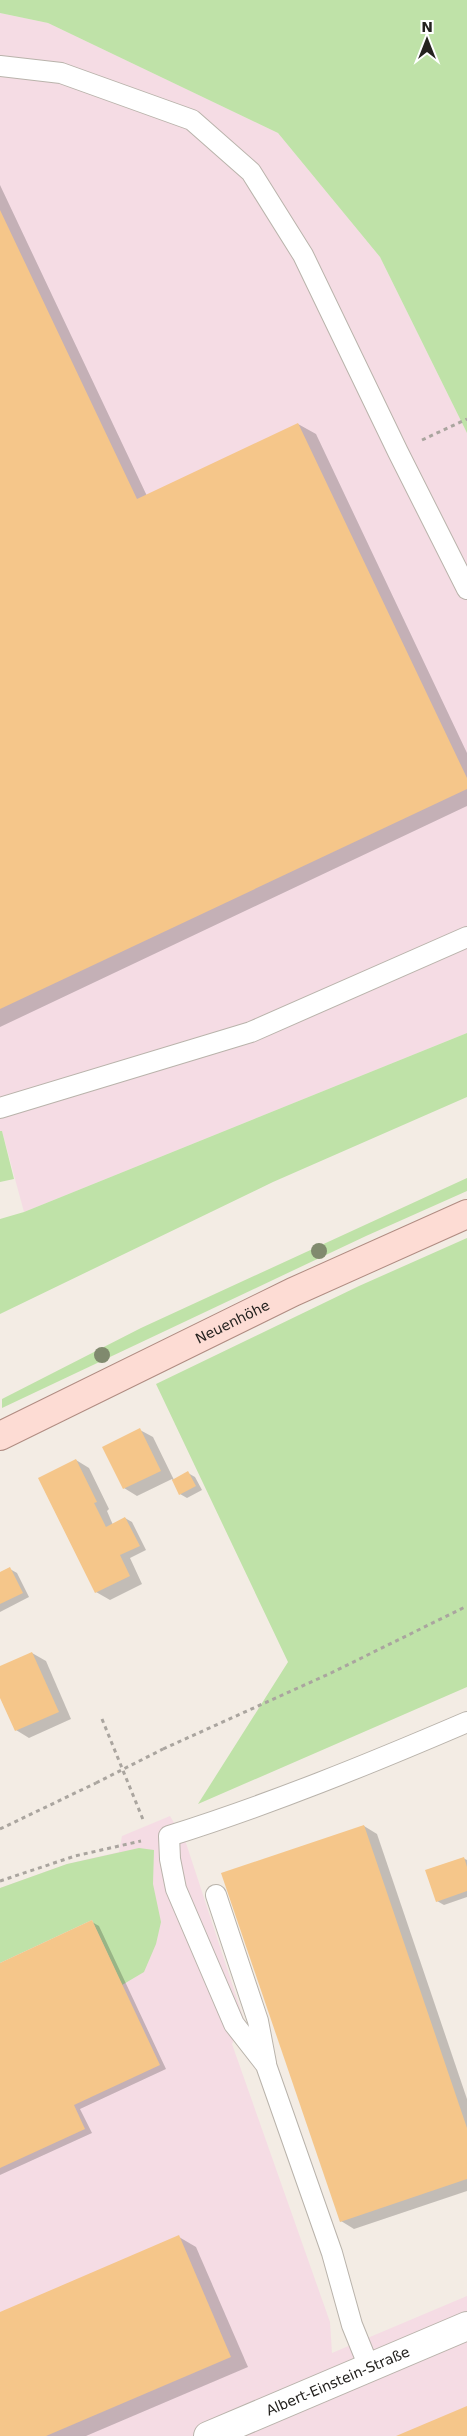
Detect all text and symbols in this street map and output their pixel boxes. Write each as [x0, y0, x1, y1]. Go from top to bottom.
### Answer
north arrow [402, 15, 452, 65]
text: N [421, 19, 433, 35]
street label: Neuenhöhe [193, 1297, 272, 1347]
street label: Albert-Einstein-Straße [264, 2343, 412, 2418]

